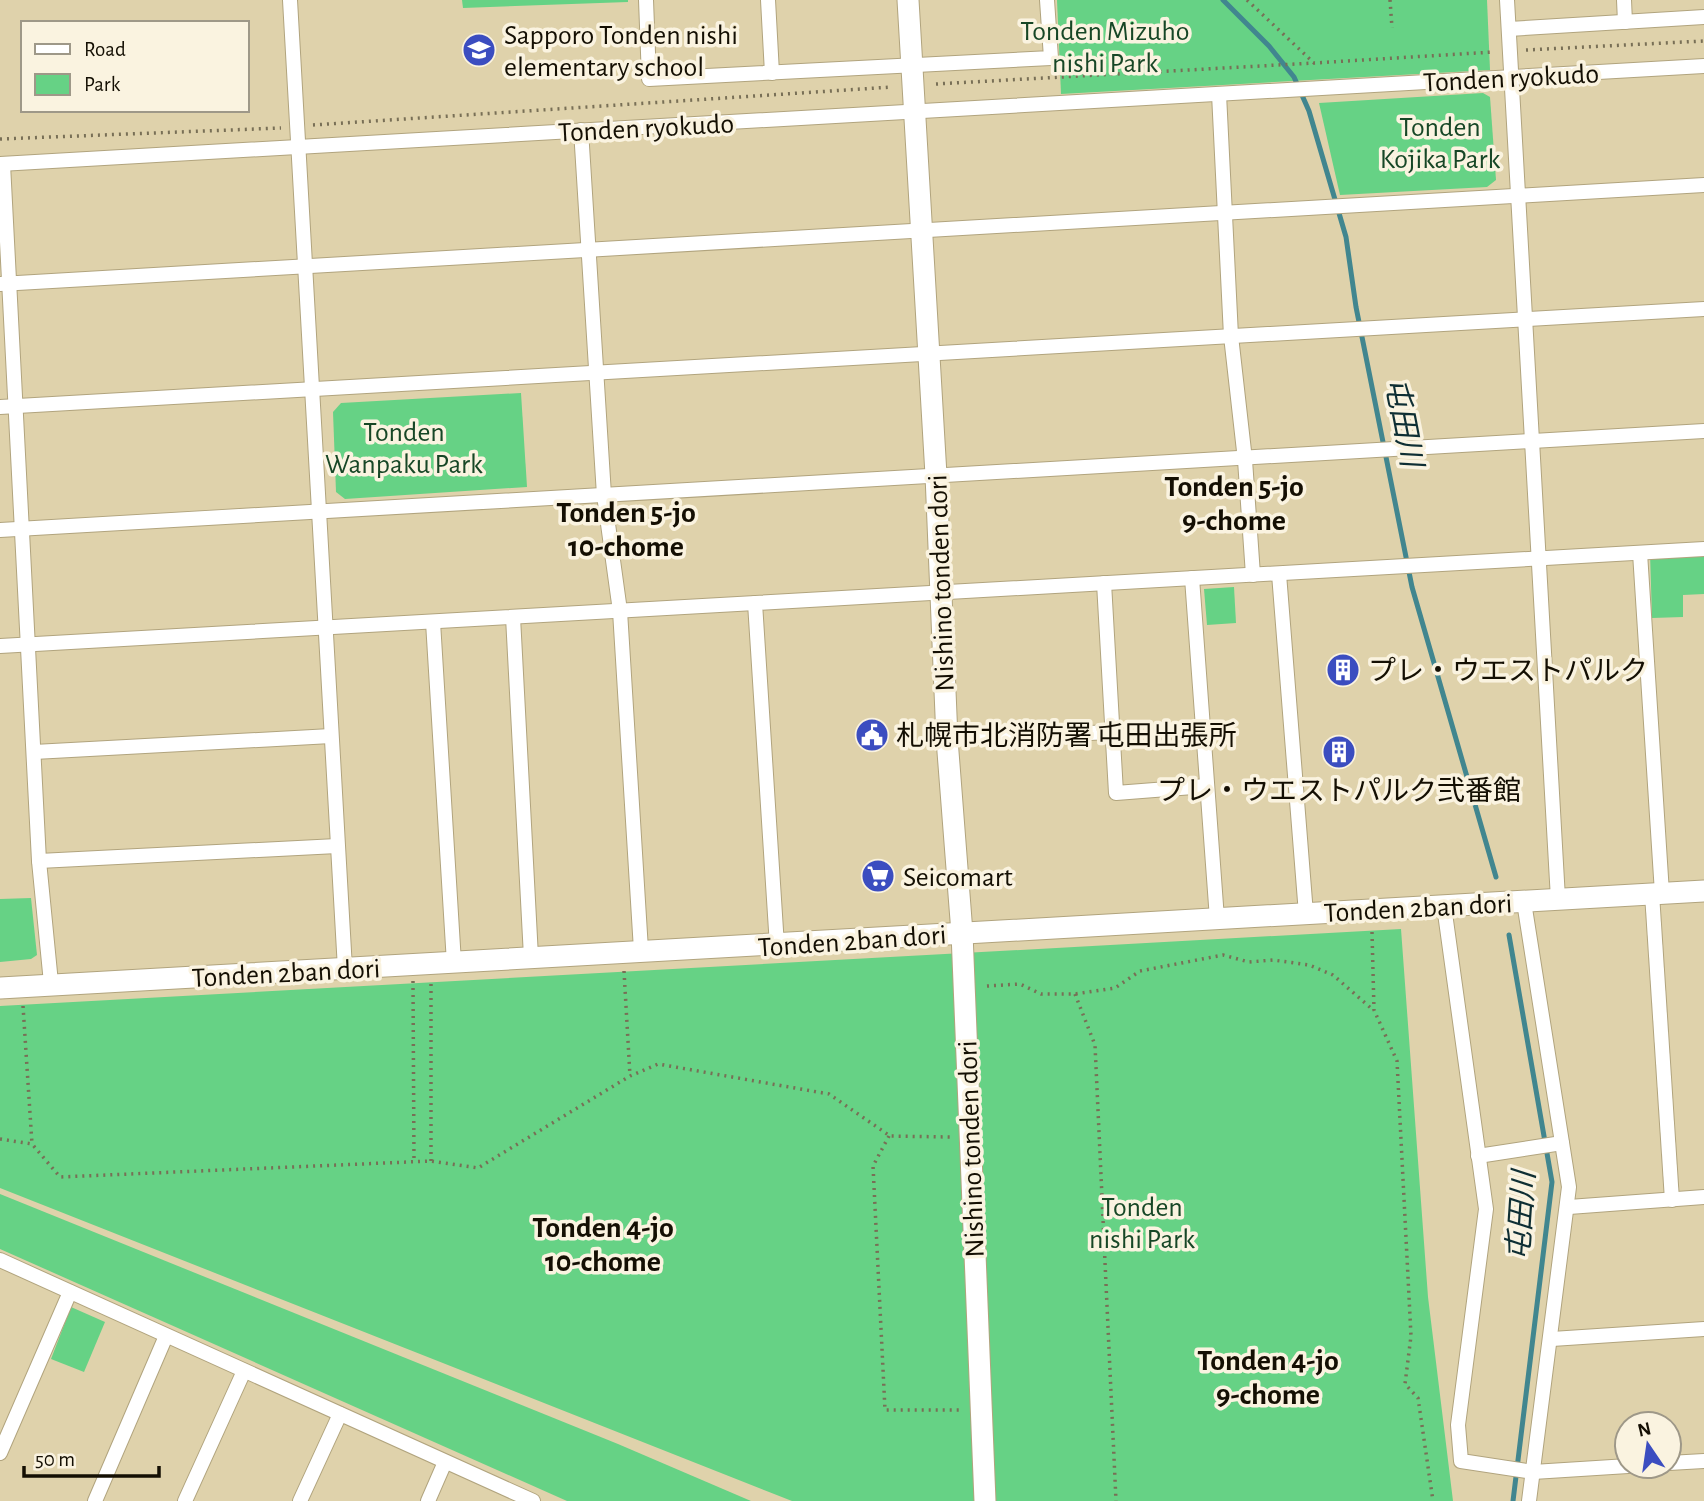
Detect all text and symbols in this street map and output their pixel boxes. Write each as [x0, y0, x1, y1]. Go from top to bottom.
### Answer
park label: Tonden Mizuho nishi Park [1020, 18, 1190, 78]
legend [21, 21, 248, 112]
place label: Sapporo Tonden nishi elementary school [504, 22, 738, 82]
school or university icon: Sapporo Tonden nishi elementary school [460, 31, 498, 69]
text: Road [84, 39, 126, 60]
street label: Tonden ryokudo [1422, 60, 1600, 98]
text: Park [84, 74, 121, 95]
street label: Tonden ryokudo [557, 110, 735, 148]
park label: Tonden Kojika Park [1380, 114, 1501, 174]
water label: 屯田川 [1380, 375, 1429, 472]
park label: Tonden Wanpaku Park [325, 419, 483, 479]
district label: Tonden 5-jo 9-chome [1164, 472, 1304, 536]
street label: Nishino tonden dori [924, 474, 960, 692]
district label: Tonden 5-jo 10-chome [556, 498, 696, 562]
building icon: プレ・ウエストパルク [1324, 651, 1362, 689]
place label: プレ・ウエストパルク [1368, 656, 1648, 686]
public building icon: 札幌市北消防署 屯田出張所 [853, 716, 891, 754]
place label: 札幌市北消防署 屯田出張所 [896, 721, 1237, 751]
building icon: プレ・ウエストパルク弐番館 [1320, 733, 1358, 771]
place label: プレ・ウエストパルク弐番館 [1157, 776, 1521, 806]
supermarket icon: Seicomart [859, 857, 897, 895]
place label: Seicomart [903, 864, 1013, 892]
street label: Tonden 2ban dori [1323, 890, 1513, 928]
street label: Tonden 2ban dori [757, 921, 947, 963]
street label: Tonden 2ban dori [191, 955, 381, 993]
street label: Nishino tonden dori [954, 1040, 990, 1258]
water label: 屯田川 [1502, 1167, 1540, 1262]
park label: Tonden nishi Park [1089, 1194, 1195, 1254]
district label: Tonden 4-jo 10-chome [532, 1213, 674, 1277]
district label: Tonden 4-jo 9-chome [1197, 1346, 1339, 1410]
north arrow [1613, 1410, 1683, 1480]
text: N [1636, 1419, 1653, 1441]
scale bar [24, 1434, 159, 1478]
text: 50 m [35, 1449, 75, 1470]

